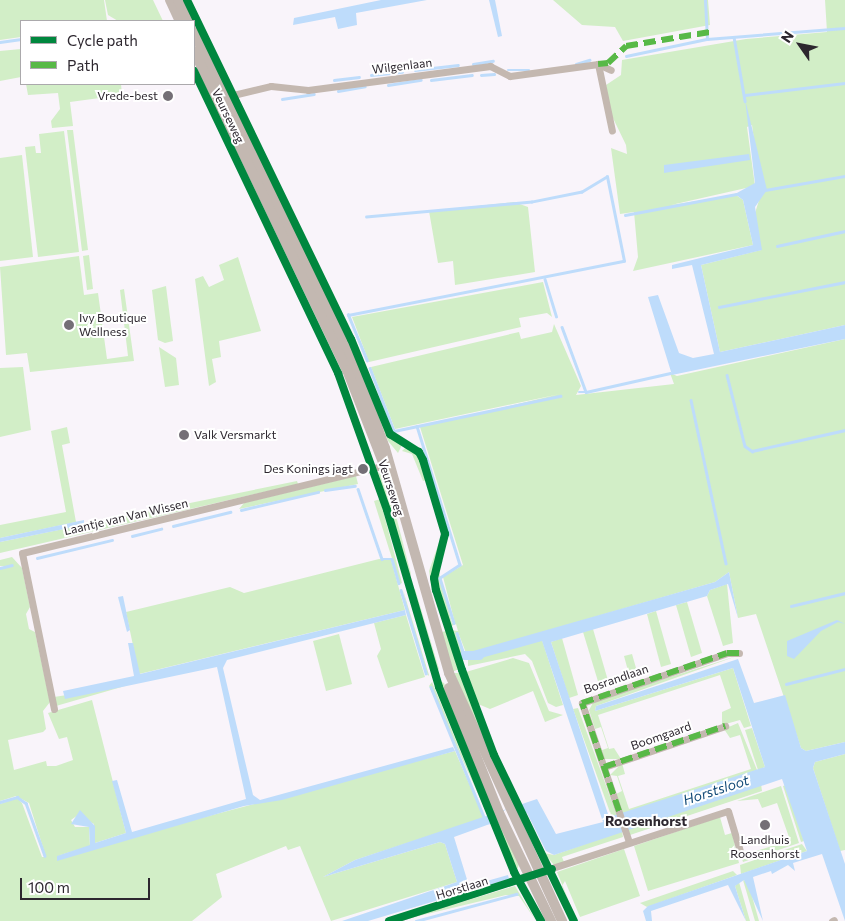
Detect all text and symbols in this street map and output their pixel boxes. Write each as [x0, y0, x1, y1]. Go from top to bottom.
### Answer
legend [20, 20, 195, 85]
north arrow [775, 20, 825, 70]
text: N [777, 28, 797, 46]
text: Cycle path [67, 31, 138, 49]
street label: Wilgenlaan [371, 55, 433, 77]
text: Path [67, 56, 99, 74]
street label: Veurseweg [209, 86, 247, 146]
place label: Vrede-best [97, 89, 158, 103]
marker: Vrede-best [162, 90, 174, 102]
place label: Ivy Boutique Wellness [79, 311, 147, 339]
marker: Ivy Boutique Wellness [63, 319, 75, 331]
place label: Valk Versmarkt [194, 428, 276, 442]
marker: Valk Versmarkt [178, 429, 190, 441]
street label: Veurseweg [375, 458, 407, 518]
place label: Des Konings jagt [263, 462, 353, 476]
marker: Des Konings jagt [357, 463, 369, 475]
street label: Laantje van Van Wissen [63, 496, 189, 538]
street label: Bosrandlaan [582, 661, 650, 697]
street label: Boomgaard [629, 719, 693, 753]
water label: Horstsloot [681, 771, 751, 809]
district label: Roosenhorst [605, 813, 687, 829]
marker: Landhuis Roosenhorst [759, 819, 771, 831]
place label: Landhuis Roosenhorst [730, 833, 800, 861]
scale bar [22, 868, 152, 900]
street label: Horstlaan [434, 873, 490, 903]
text: 100 m [28, 878, 70, 896]

